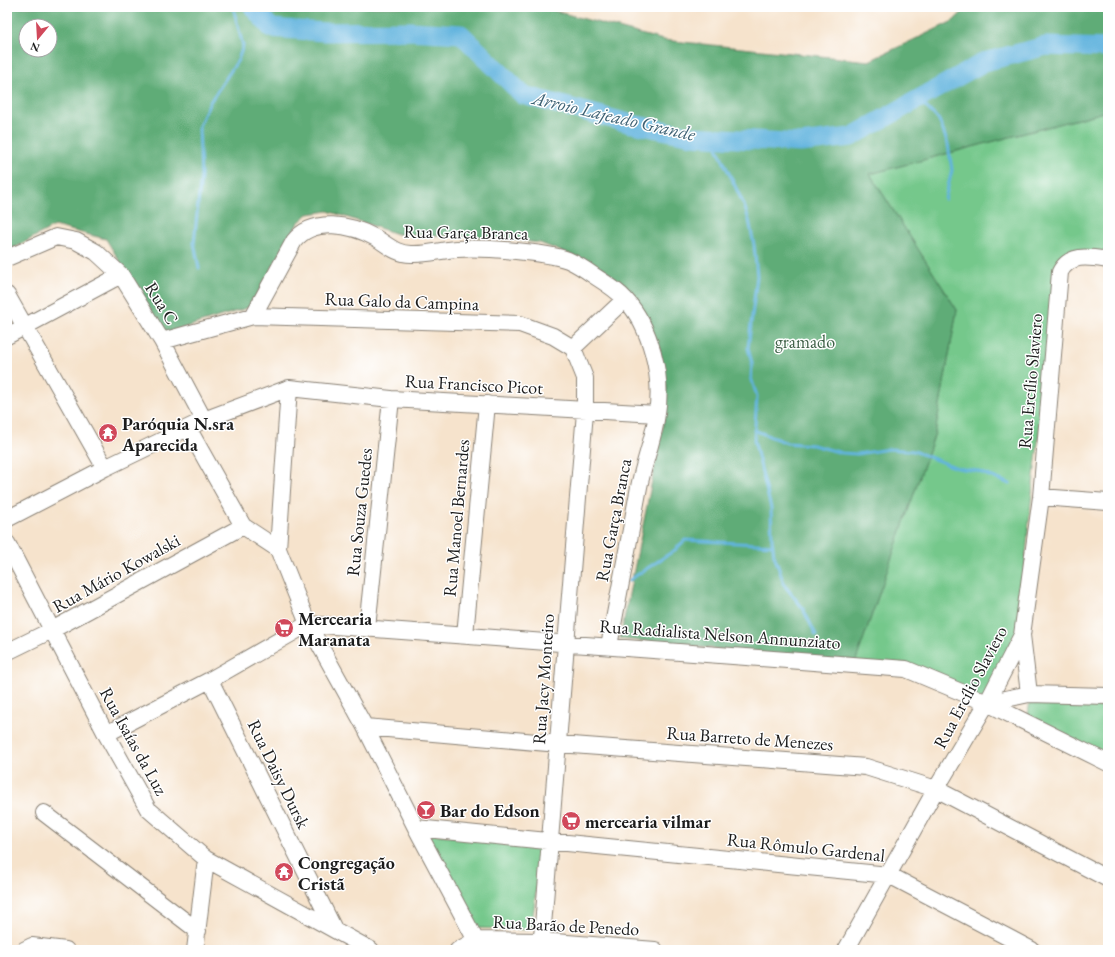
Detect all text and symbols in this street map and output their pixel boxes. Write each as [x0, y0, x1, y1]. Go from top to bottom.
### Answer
north arrow [18, 18, 58, 58]
text: N [28, 39, 41, 56]
water label: Arroio Lajeado Grande [528, 85, 698, 147]
street label: Rua Garça Branca [403, 219, 529, 245]
street label: Rua C [140, 277, 184, 329]
street label: Rua Galo da Campina [324, 287, 480, 315]
street label: Rua Ercílio Slaviero [1013, 312, 1047, 450]
park label: gramado [775, 330, 835, 353]
street label: Rua Francisco Picot [405, 369, 544, 399]
place label: Paróquia N.sra Aparecida [121, 412, 234, 456]
temple icon: Paróquia N.sra Aparecida [97, 422, 119, 444]
street label: Rua Manoel Bernardes [438, 438, 474, 598]
street label: Rua Souza Guedes [341, 447, 377, 577]
street label: Rua Garça Branca [590, 456, 636, 583]
street label: Rua Mário Kowalski [48, 528, 184, 618]
place label: Mercearia Maranata [298, 607, 372, 651]
street label: Rua Jacy Monteiro [527, 613, 559, 745]
street label: Rua Radialista Nelson Annunziato [599, 614, 841, 654]
supermarket icon: Mercearia Maranata [273, 617, 295, 639]
street label: Rua Ercílio Slaviero [928, 621, 1012, 752]
street label: Rua Isaías da Luz [95, 683, 173, 799]
street label: Rua Daisy Dursk [243, 716, 316, 833]
street label: Rua Barreto de Menezes [666, 721, 834, 755]
bar icon: Bar do Edson [415, 799, 437, 821]
place label: Bar do Edson [440, 799, 540, 822]
supermarket icon: mercearia vilmar [560, 810, 582, 832]
place label: mercearia vilmar [585, 810, 711, 833]
street label: Rua Rômulo Gardenal [726, 827, 886, 867]
place label: Congregação Cristã [298, 851, 395, 895]
temple icon: Congregação Cristã [273, 861, 295, 883]
street label: Rua Barão de Penedo [492, 910, 640, 940]

